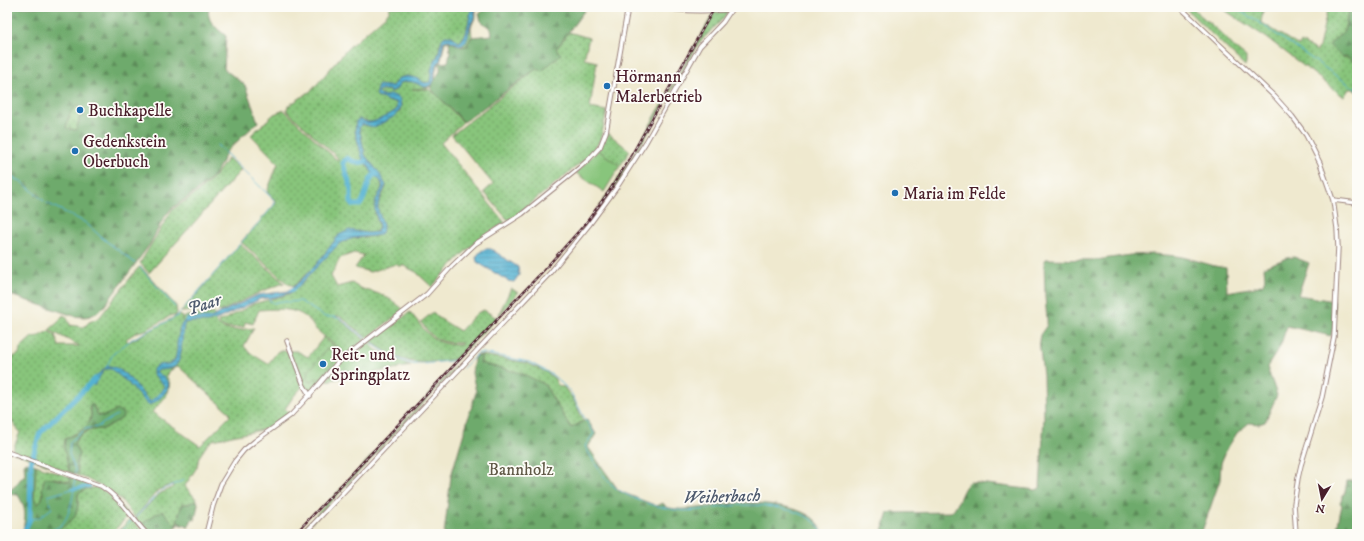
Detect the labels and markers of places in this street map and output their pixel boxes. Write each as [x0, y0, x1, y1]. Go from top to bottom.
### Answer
place label: Hörmann Malerbetrieb [615, 66, 702, 108]
marker: Hörmann Malerbetrieb [602, 81, 612, 91]
place label: Buchkapelle [88, 100, 172, 122]
marker: Buchkapelle [75, 105, 85, 115]
place label: Gedenkstein Oberbuch [83, 131, 166, 173]
marker: Gedenkstein Oberbuch [70, 146, 80, 156]
place label: Maria im Felde [903, 183, 1006, 205]
marker: Maria im Felde [890, 188, 900, 198]
place label: Reit- und Springplatz [331, 344, 410, 386]
marker: Reit- und Springplatz [318, 359, 328, 369]

